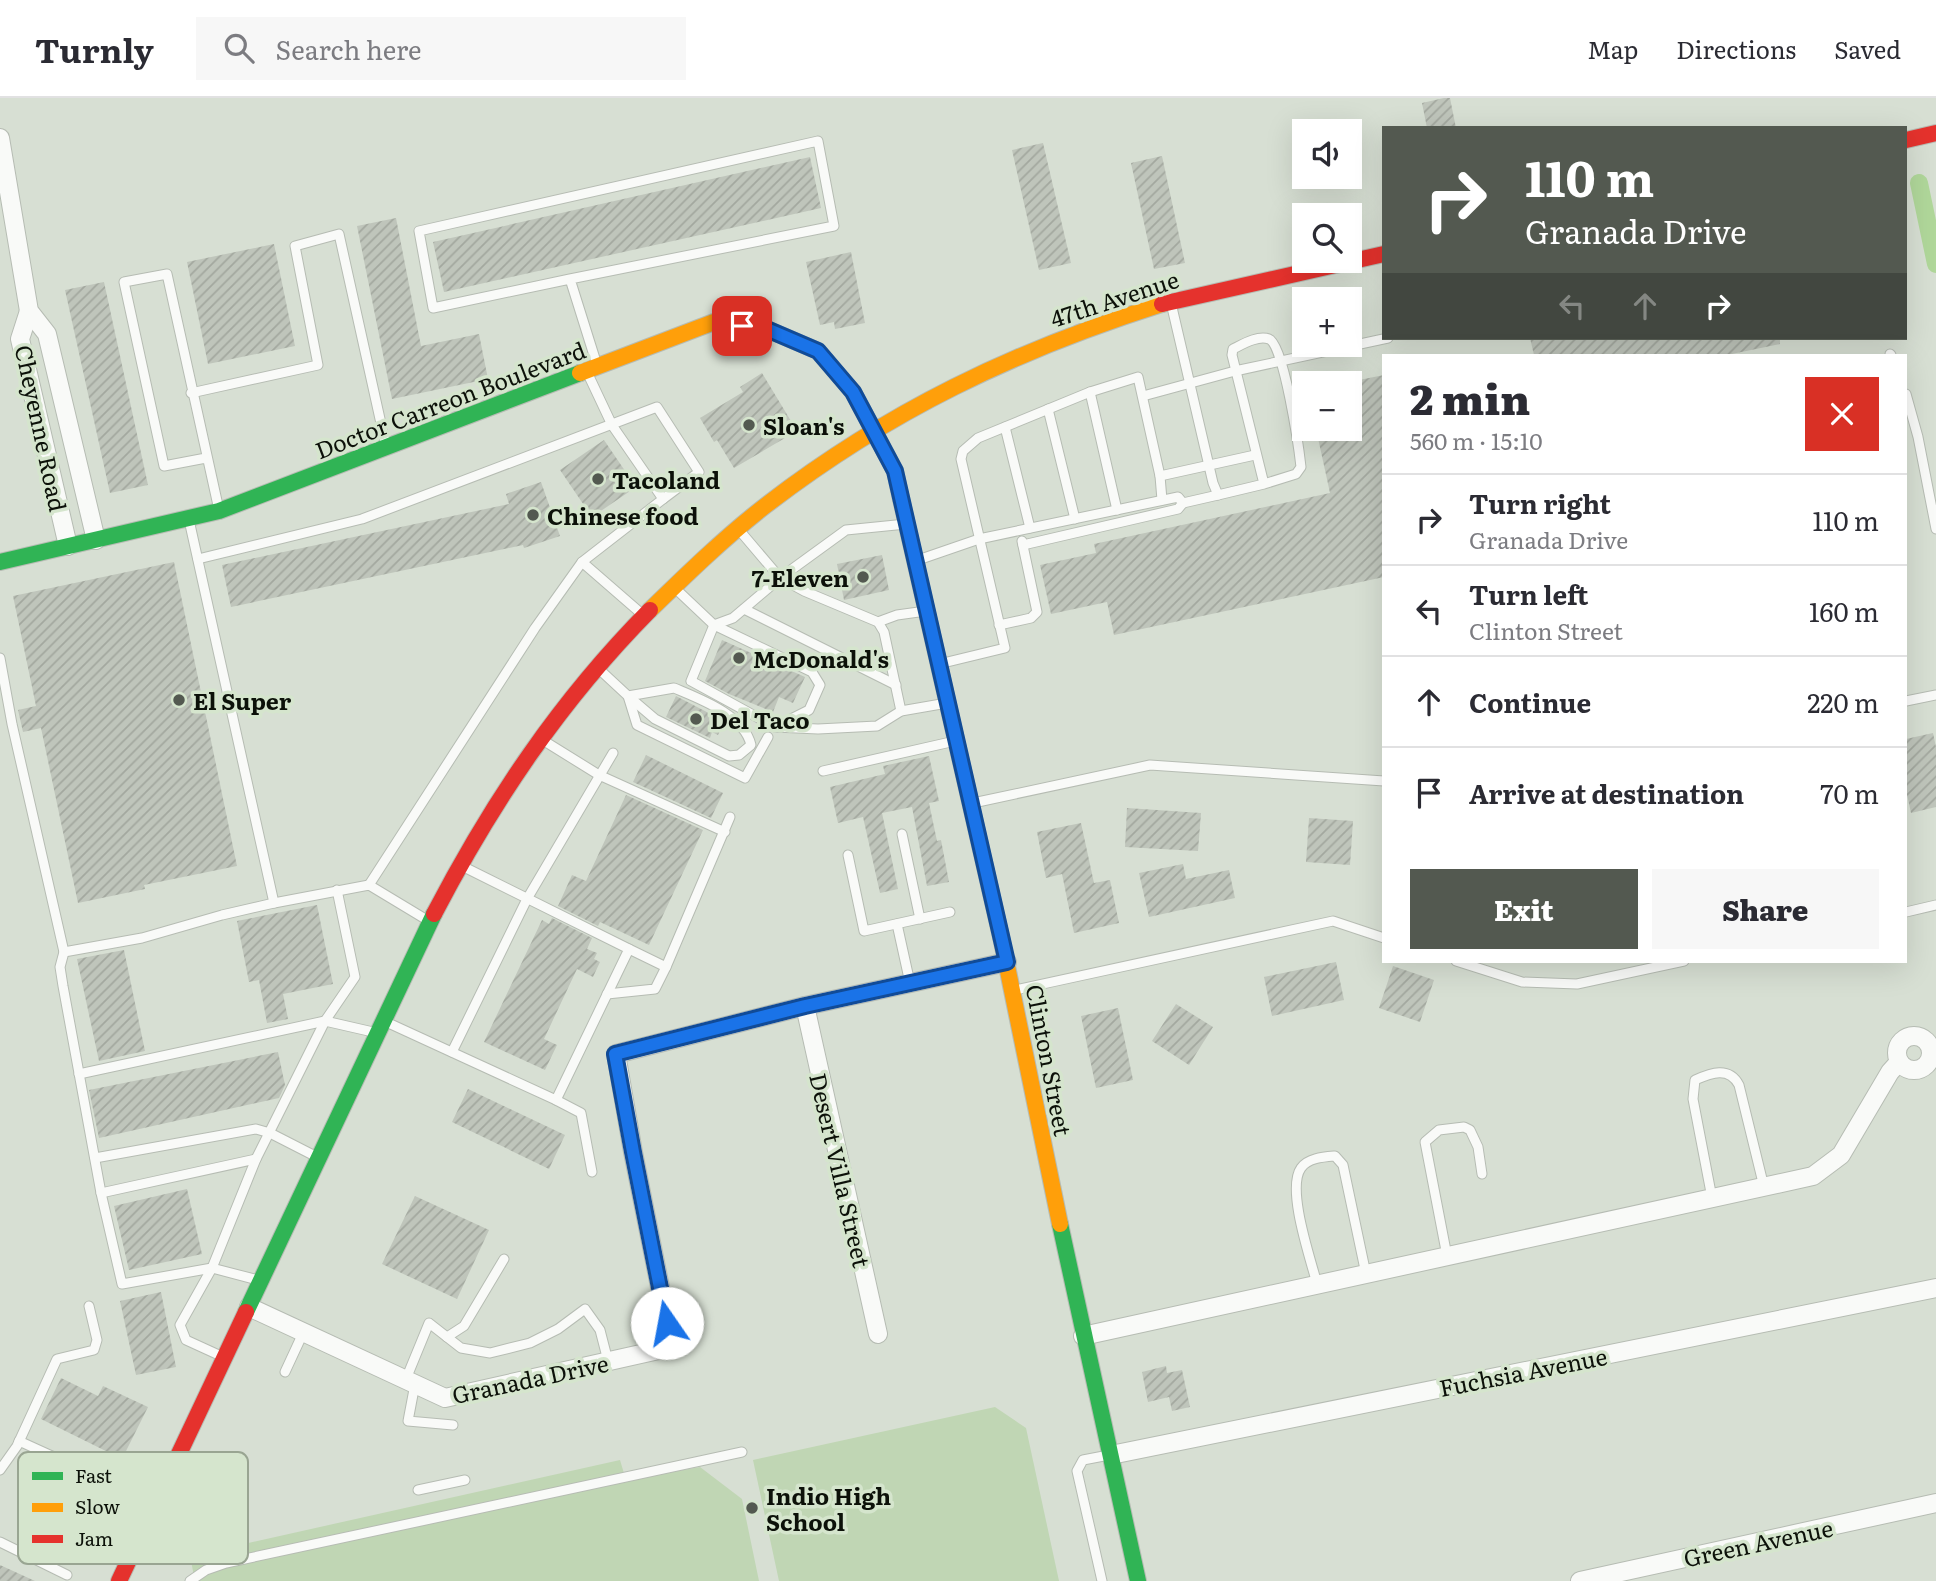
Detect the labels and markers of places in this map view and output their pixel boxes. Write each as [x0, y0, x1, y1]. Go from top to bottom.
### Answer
pin [712, 296, 772, 356]
place label: Sloan's [763, 408, 844, 442]
marker: Sloan's [741, 417, 757, 433]
place label: Tacoland [612, 462, 720, 496]
marker: Tacoland [590, 471, 606, 487]
place label: Chinese food [547, 498, 699, 532]
marker: Chinese food [525, 507, 541, 523]
place label: 7-Eleven [752, 560, 849, 594]
marker: 7-Eleven [855, 569, 871, 585]
place label: McDonald's [753, 641, 889, 675]
marker: McDonald's [731, 650, 747, 666]
place label: El Super [193, 683, 292, 717]
marker: El Super [171, 692, 187, 708]
place label: Del Taco [710, 702, 810, 736]
marker: Del Taco [688, 711, 704, 727]
place label: Indio High School [766, 1478, 891, 1538]
marker: Indio High School [744, 1500, 760, 1516]

